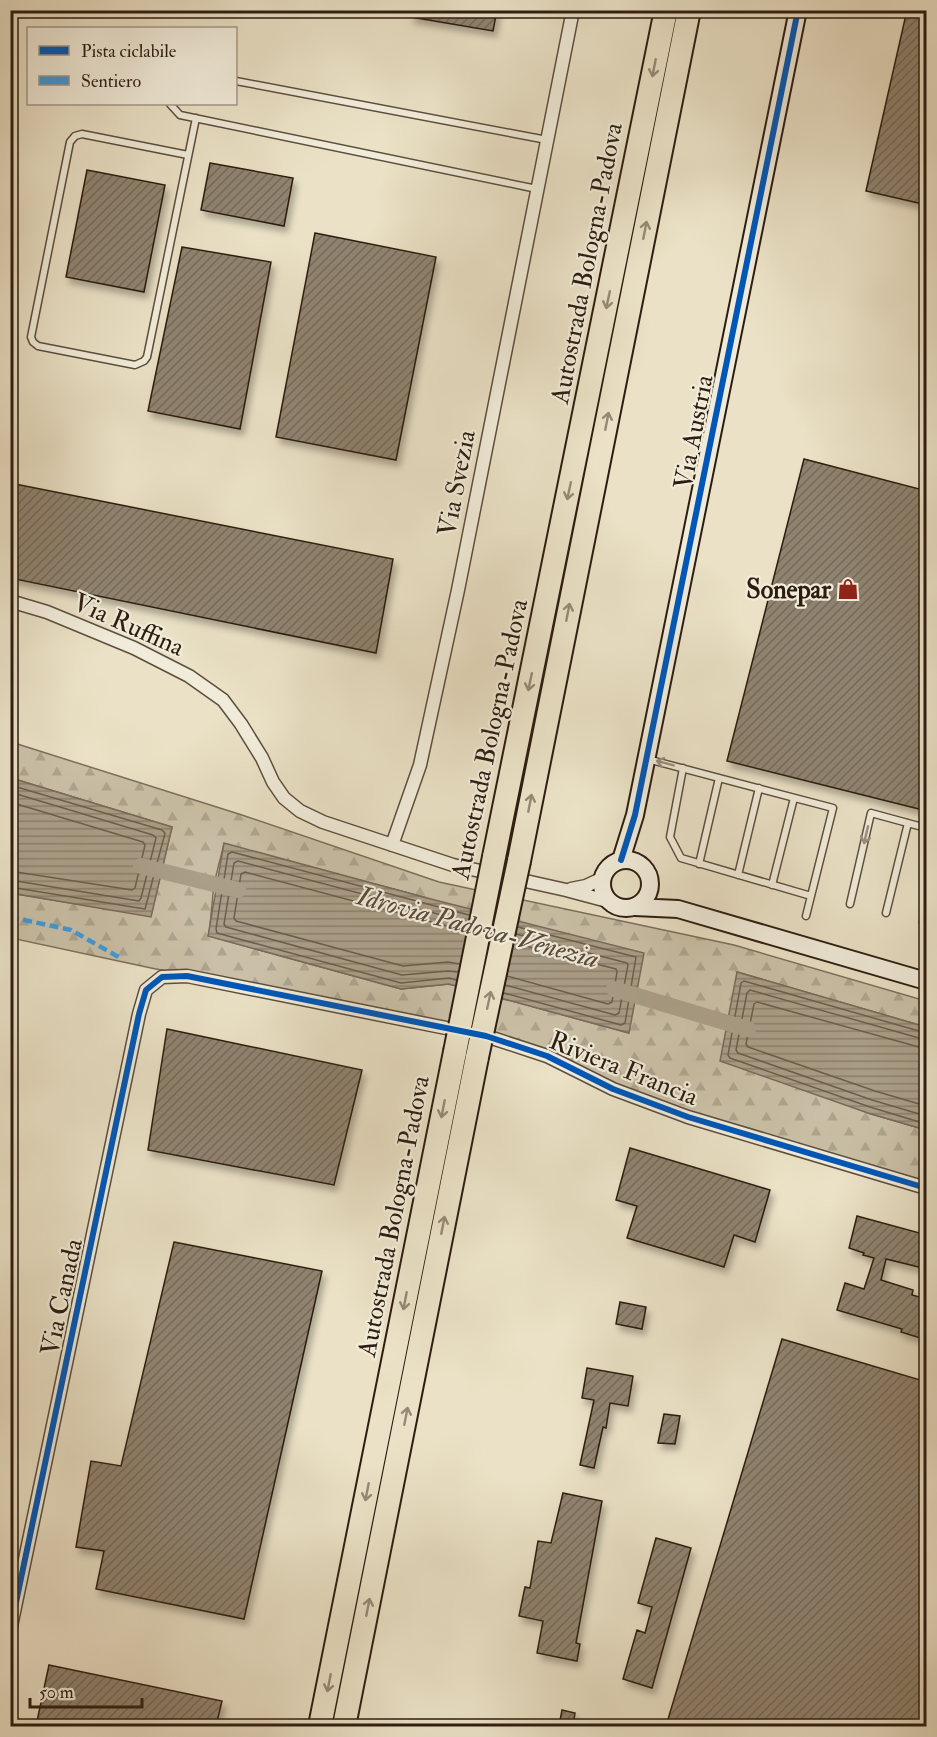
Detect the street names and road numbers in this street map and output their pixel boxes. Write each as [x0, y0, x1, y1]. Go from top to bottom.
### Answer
street label: Autostrada Bologna-Padova [544, 120, 630, 408]
street label: Via Austria [667, 372, 721, 492]
street label: Via Svezia [431, 427, 483, 539]
street label: Via Ruffina [68, 586, 189, 664]
street label: Autostrada Bologna-Padova [444, 596, 535, 883]
street label: Riviera Francia [545, 1025, 703, 1113]
street label: Autostrada Bologna-Padova [351, 1073, 437, 1361]
street label: Via Canada [34, 1236, 90, 1359]

